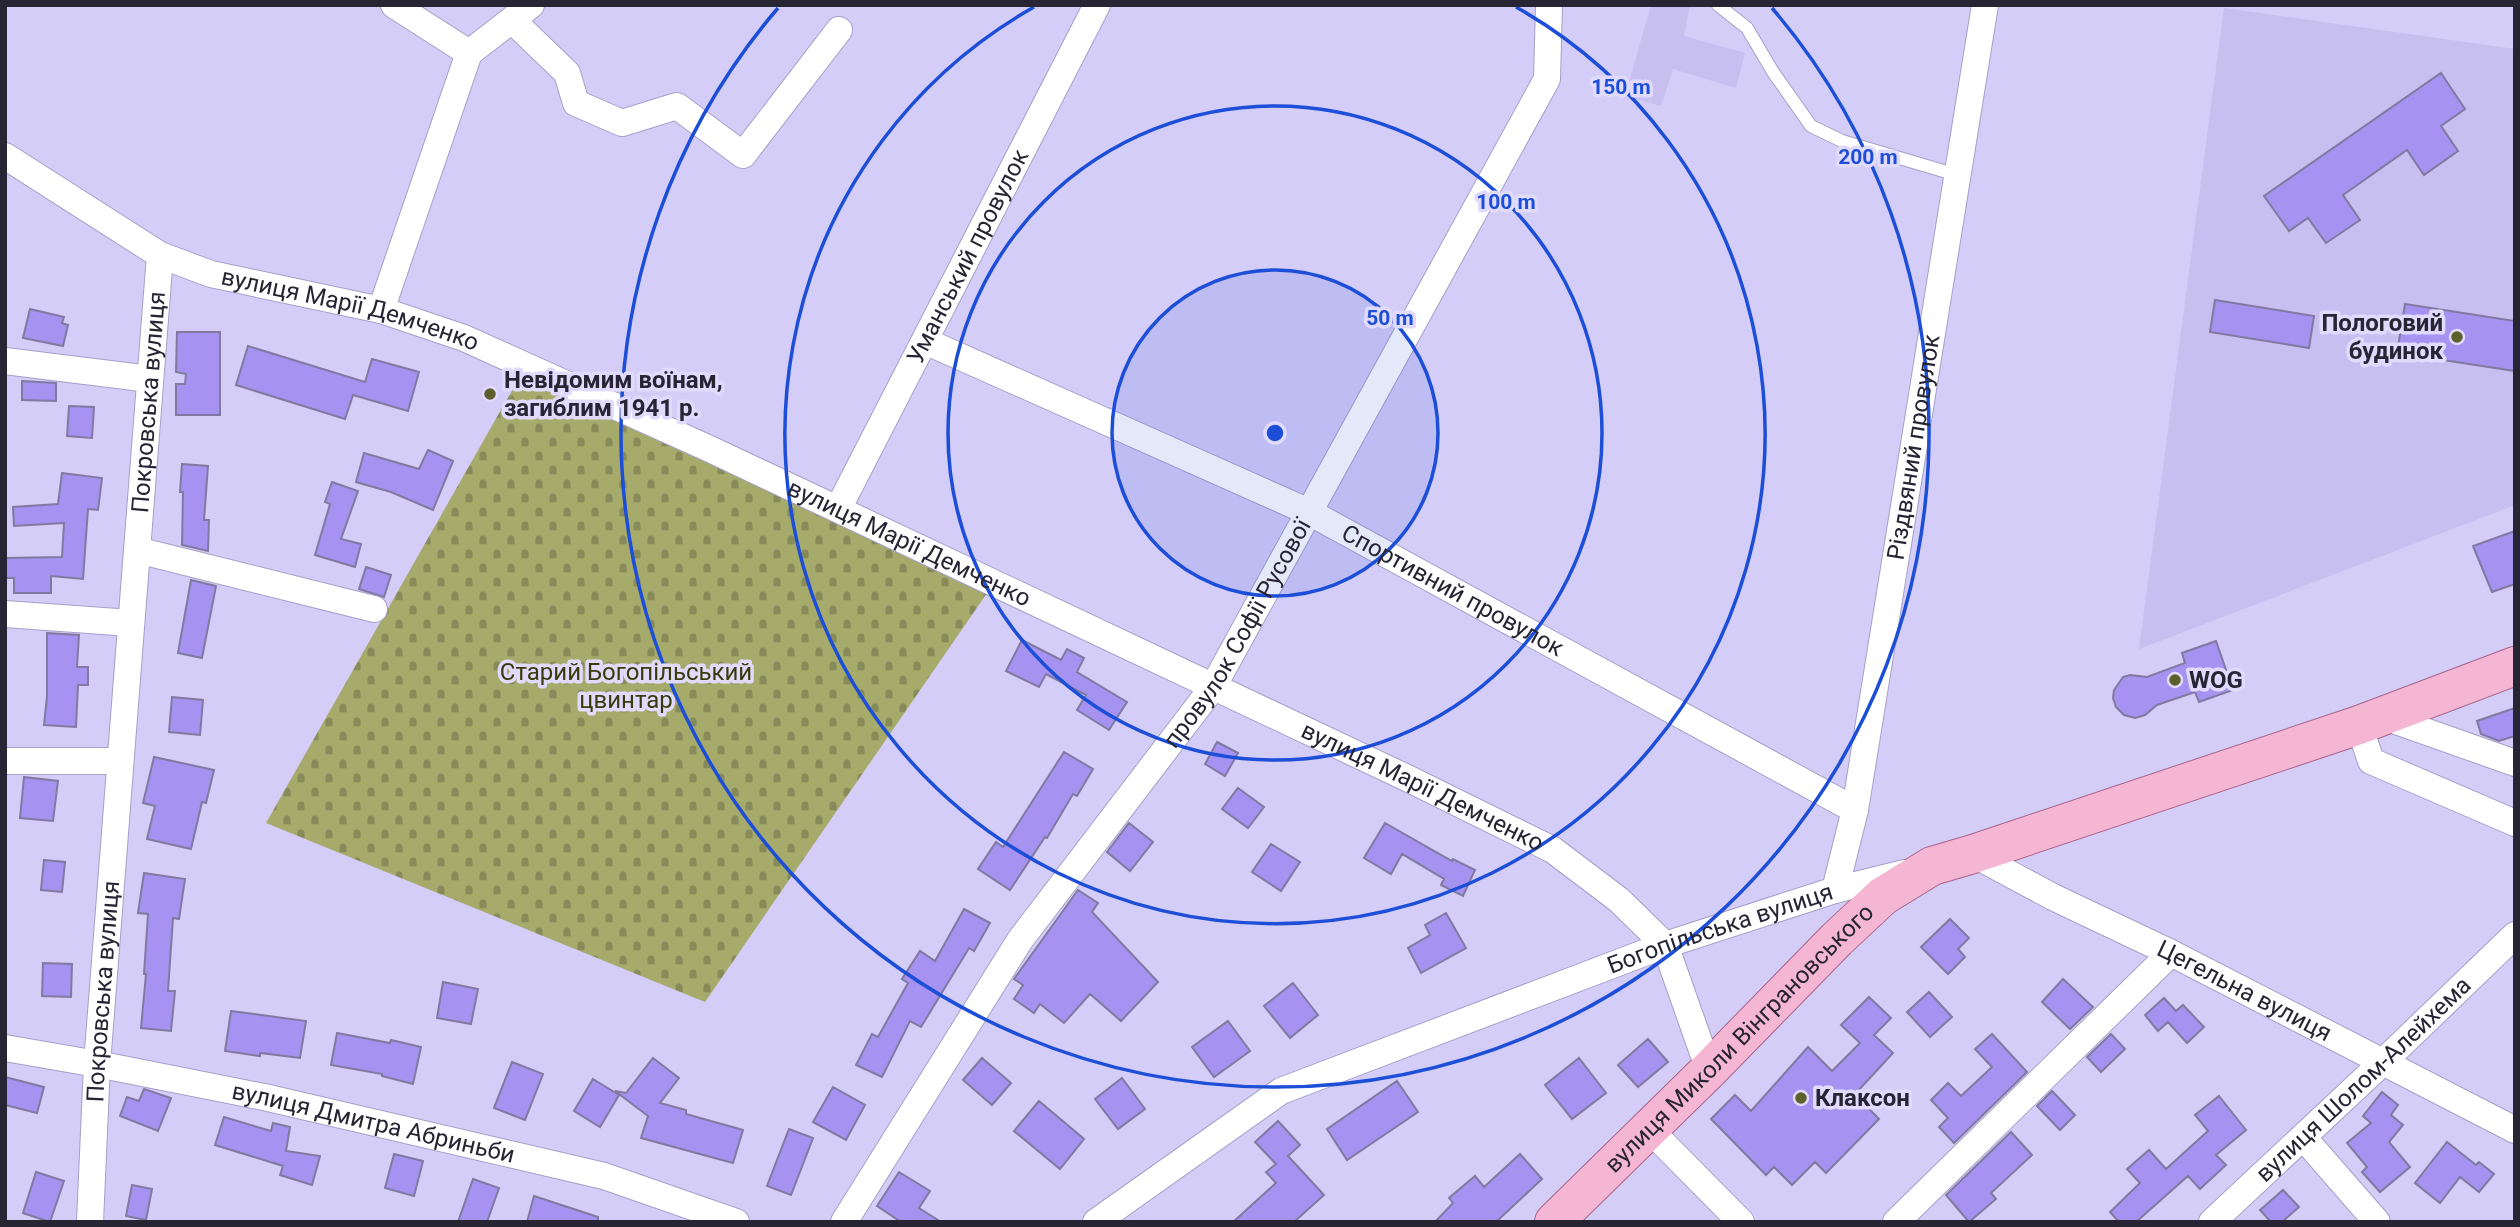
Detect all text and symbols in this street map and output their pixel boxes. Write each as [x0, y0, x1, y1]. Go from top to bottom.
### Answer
text: 150 m [1591, 75, 1651, 99]
street label: Уманський провулок [901, 145, 1034, 368]
text: 200 m [1838, 145, 1898, 169]
text: 100 m [1476, 190, 1536, 214]
street label: вулиця Марії Демченко [219, 263, 484, 357]
street label: Покровська вулиця [126, 290, 171, 514]
text: 50 m [1366, 306, 1414, 330]
place label: Пологовий будинок [2321, 309, 2443, 365]
marker: Пологовий будинок [2449, 329, 2465, 345]
street label: Різдвяний провулок [1882, 332, 1946, 562]
place label: Невідомим воїнам, загиблим 1941 р. [504, 366, 723, 422]
marker: Невідомим воїнам, загиблим 1941 р. [482, 386, 498, 402]
centre of rings [1263, 421, 1287, 445]
street label: вулиця Марії Демченко [783, 474, 1035, 612]
street label: провулок Софії Русової [1158, 513, 1317, 753]
street label: Спортивний провулок [1337, 519, 1568, 662]
park label: Старий Богопільський цвинтар [500, 658, 752, 714]
place label: WOG [2189, 666, 2243, 694]
marker: WOG [2167, 672, 2183, 688]
street label: вулиця Марії Демченко [1297, 716, 1548, 857]
street label: Богопільська вулиця [1603, 878, 1836, 980]
street label: Покровська вулиця [81, 880, 125, 1103]
street label: вулиця Миколи Вінграновського [1599, 898, 1879, 1178]
street label: Цегельна вулиця [2153, 935, 2336, 1047]
street label: вулиця Шолом-Алейхема [2250, 971, 2477, 1188]
street label: вулиця Дмитра Абриньби [230, 1077, 518, 1169]
place label: Клаксон [1815, 1084, 1910, 1112]
marker: Клаксон [1793, 1090, 1809, 1106]

